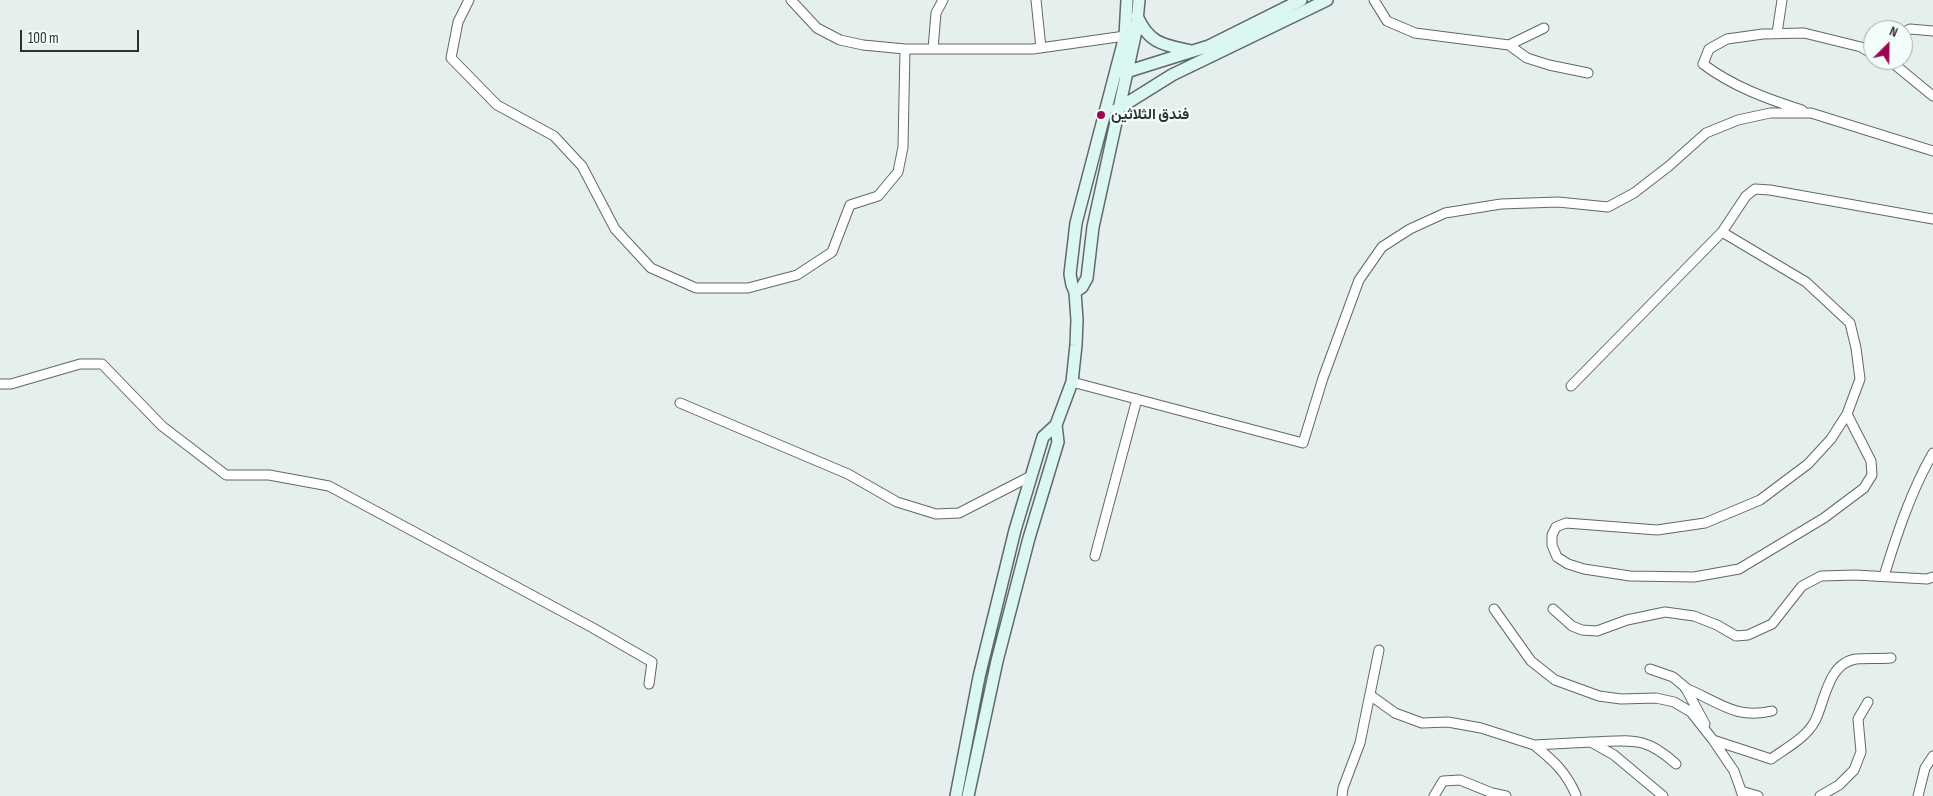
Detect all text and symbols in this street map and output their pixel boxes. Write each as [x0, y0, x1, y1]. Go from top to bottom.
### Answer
scale bar [22, 20, 141, 52]
north arrow [1863, 20, 1913, 70]
text: N [1887, 22, 1900, 41]
text: 100 m [28, 29, 59, 48]
place label: فندق الثلاثين [1111, 106, 1189, 124]
marker: فندق الثلاثين [1095, 109, 1107, 121]

